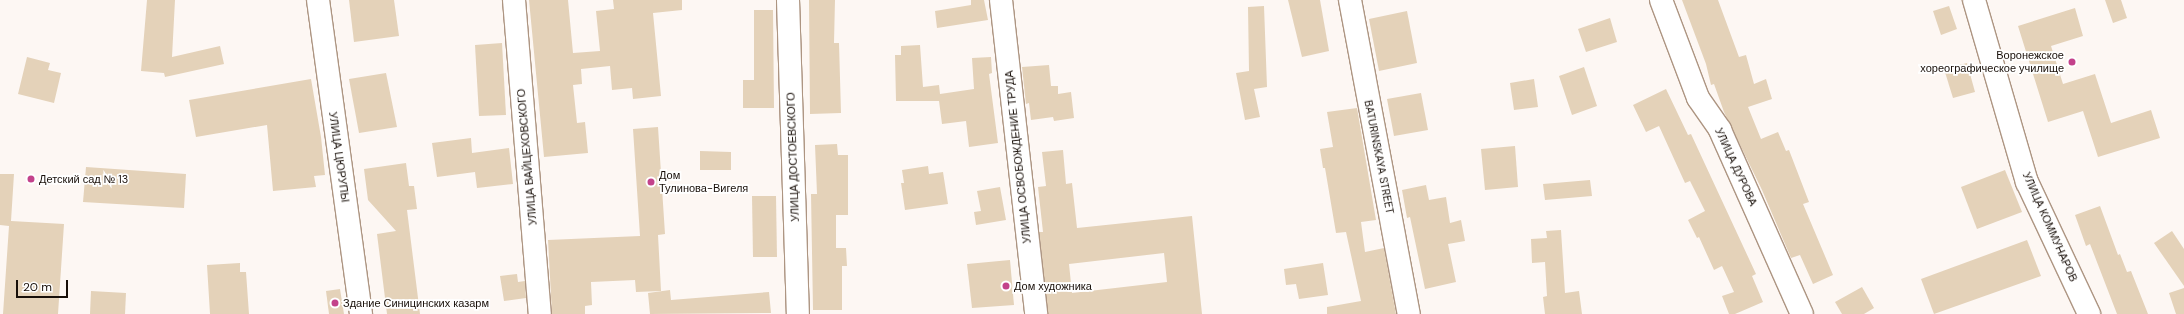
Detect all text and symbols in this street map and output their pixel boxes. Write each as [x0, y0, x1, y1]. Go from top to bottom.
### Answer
place label: Воронежское хореографическое училище [1920, 49, 2064, 75]
marker: Воронежское хореографическое училище [2067, 57, 2077, 67]
street label: УЛИЦА ОСВОБОЖДЕНИЕ ТРУДА [1002, 70, 1034, 244]
street label: УЛИЦА ВАЙЦЕХОВСКОГО [514, 88, 540, 226]
street label: УЛИЦА ДОСТОЕВСКОГО [784, 92, 802, 222]
street label: BATURINSKAYA STREET [1361, 99, 1397, 215]
street label: УЛИЦА ЦЮРУПЫ [326, 111, 352, 203]
street label: УЛИЦА ДУРОВА [1712, 126, 1760, 208]
place label: Дом Тулинова-Вигеля [659, 169, 748, 195]
street label: УЛИЦА КОММУНАРОВ [2020, 170, 2080, 284]
place label: Детский сад № 13 [39, 172, 128, 186]
marker: Детский сад № 13 [26, 174, 36, 184]
marker: Дом Тулинова-Вигеля [646, 177, 656, 187]
scale bar [18, 272, 70, 298]
text: 20 m [23, 279, 52, 295]
place label: Дом художника [1014, 279, 1092, 293]
marker: Дом художника [1001, 281, 1011, 291]
place label: Здание Синицинских казарм [343, 296, 489, 310]
marker: Здание Синицинских казарм [330, 298, 340, 308]

